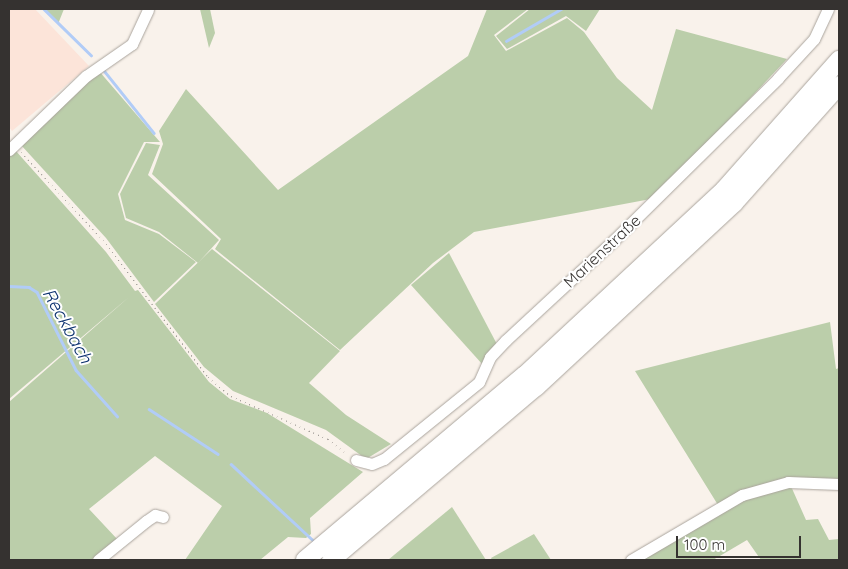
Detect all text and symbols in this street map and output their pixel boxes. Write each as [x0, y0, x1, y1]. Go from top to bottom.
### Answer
street label: Marienstraße [560, 211, 644, 291]
water label: Reckbach [38, 285, 96, 367]
scale bar [678, 526, 803, 558]
text: 100 m [684, 535, 725, 554]

